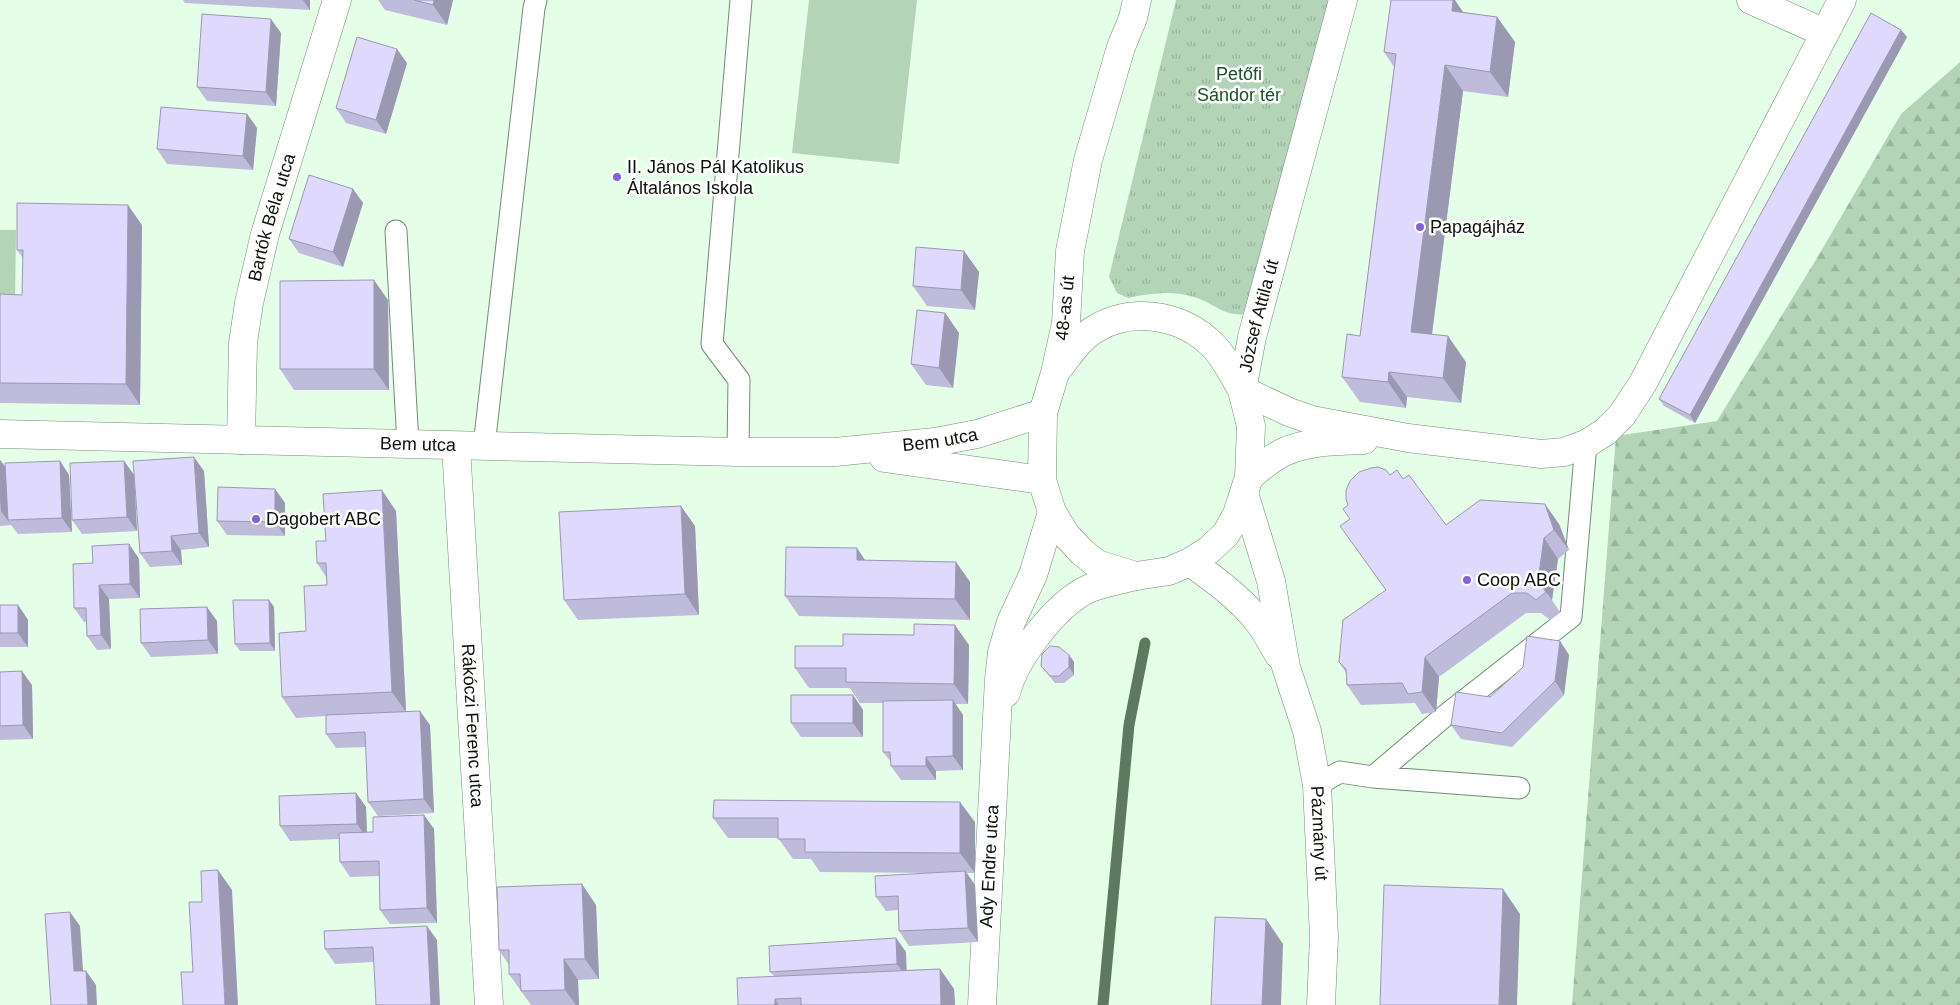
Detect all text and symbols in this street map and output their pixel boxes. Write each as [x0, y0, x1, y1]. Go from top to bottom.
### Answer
park label: Petőfi Sándor tér [1197, 64, 1281, 105]
street label: Bartók Béla utca [244, 150, 299, 283]
place label: II. János Pál Katolikus Általános Iskola [627, 157, 804, 198]
marker: II. János Pál Katolikus Általános Iskola [611, 171, 623, 183]
place label: Papagájház [1430, 217, 1525, 237]
marker: Papagájház [1414, 221, 1426, 233]
street label: József Attila út [1235, 257, 1283, 374]
street label: 48-as út [1052, 275, 1078, 341]
street label: Bem utca [901, 424, 980, 455]
street label: Bem utca [380, 433, 457, 455]
place label: Dagobert ABC [266, 509, 381, 529]
marker: Dagobert ABC [250, 513, 262, 525]
place label: Coop ABC [1477, 570, 1561, 590]
marker: Coop ABC [1461, 574, 1473, 586]
street label: Rákóczi Ferenc utca [458, 643, 487, 809]
street label: Pázmány út [1307, 785, 1331, 881]
street label: Ady Endre utca [976, 803, 1002, 928]

